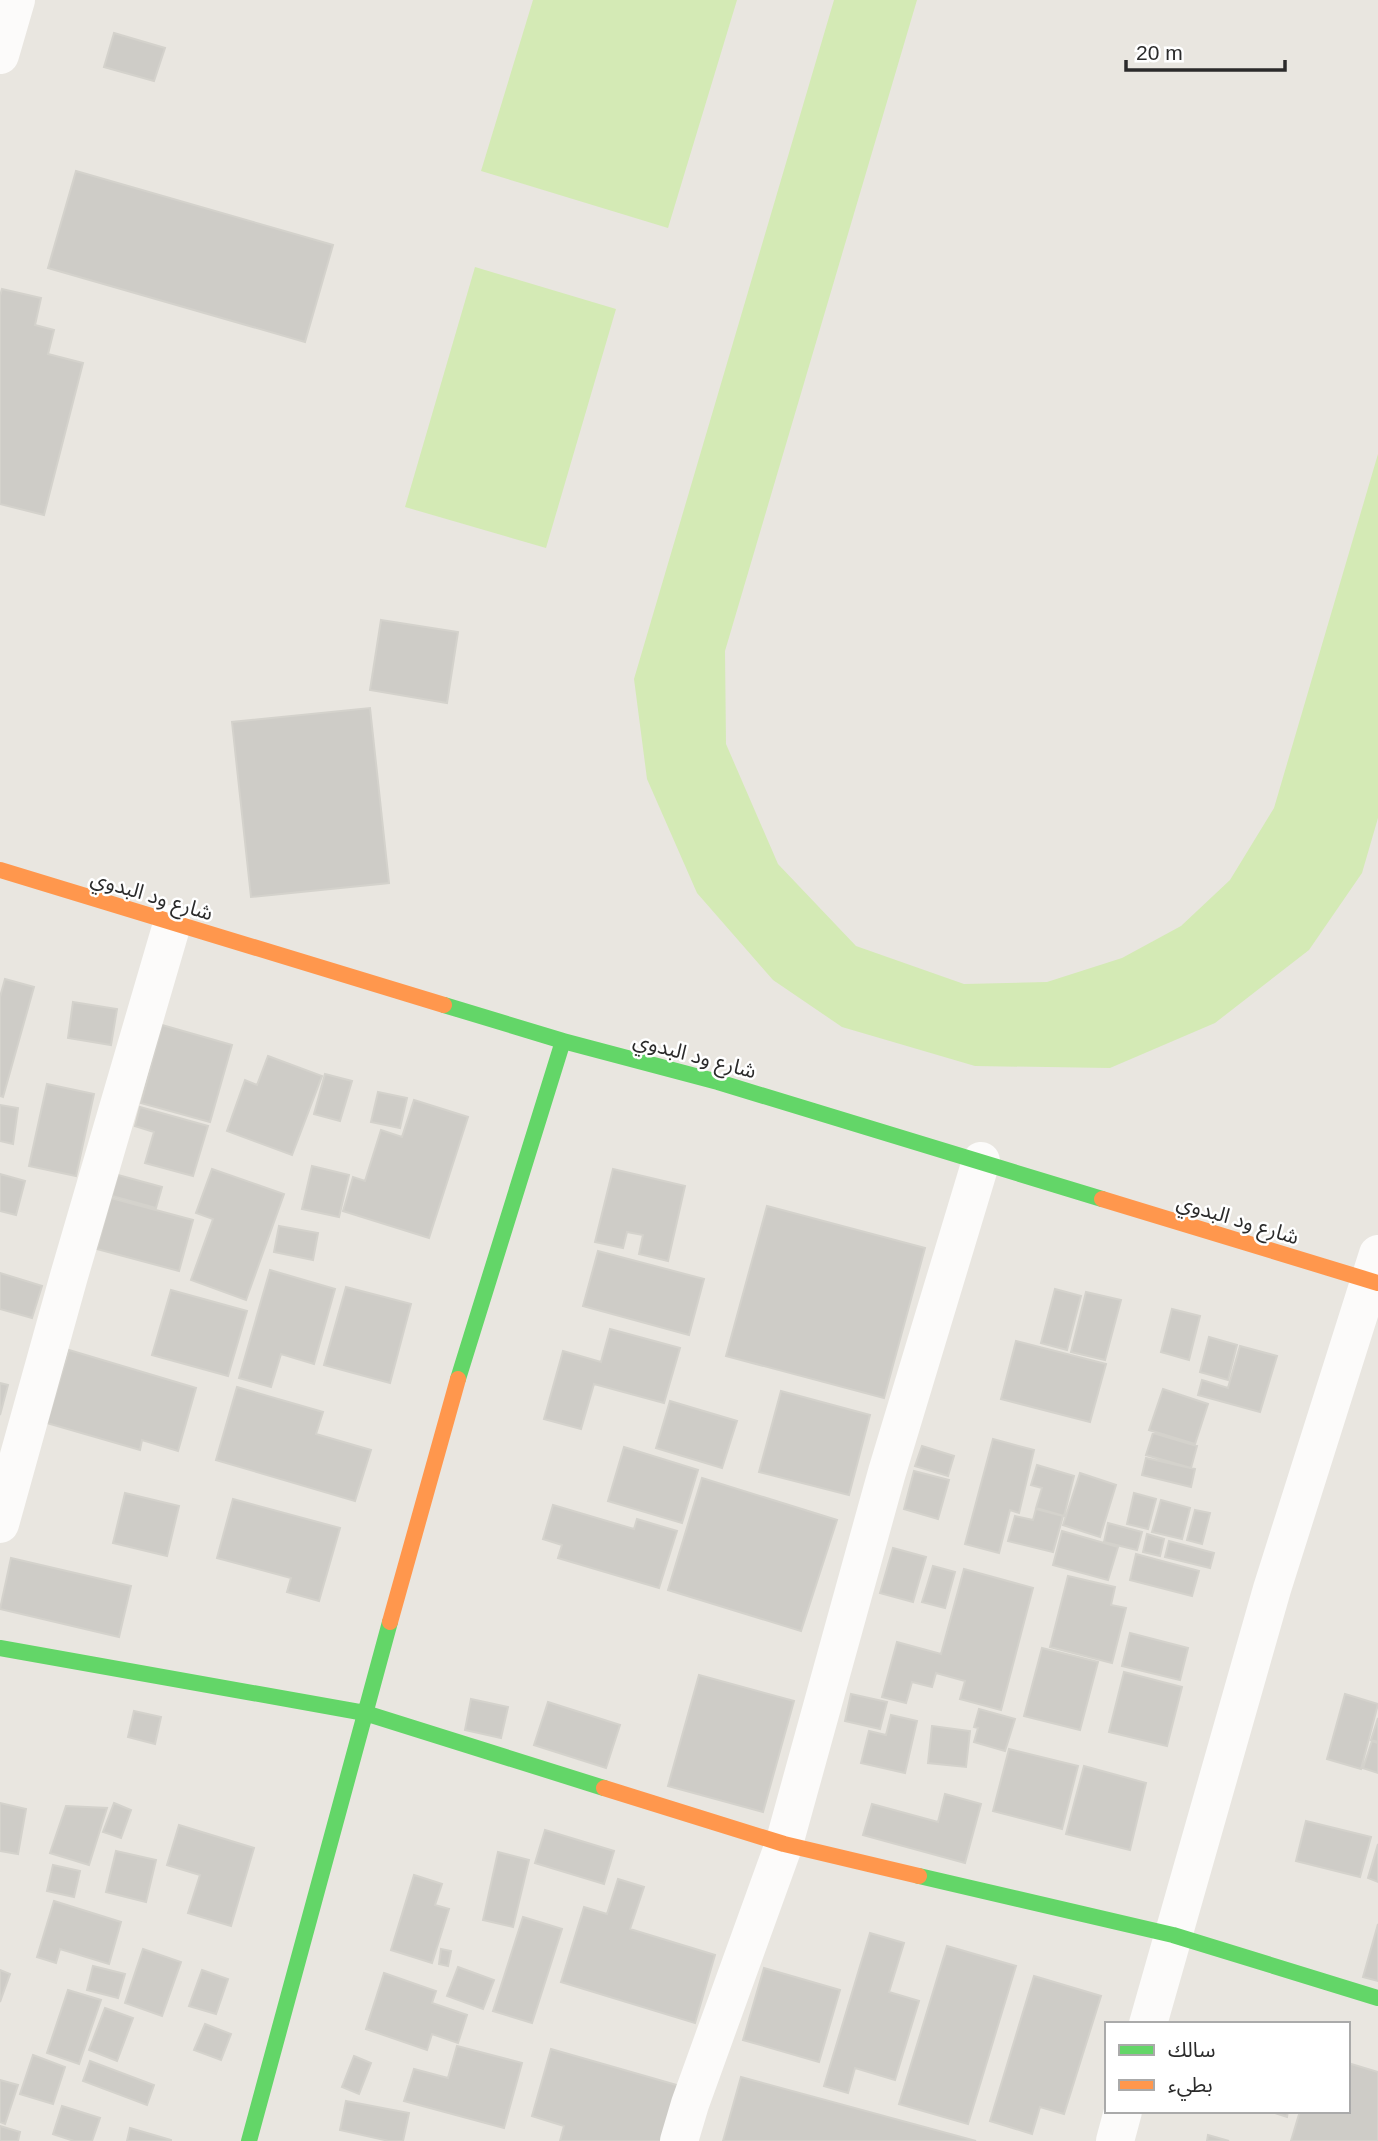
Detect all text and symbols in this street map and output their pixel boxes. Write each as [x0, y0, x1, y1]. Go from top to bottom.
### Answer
scale bar [1126, 28, 1285, 72]
text: 20 m [1136, 41, 1183, 64]
street label: شارع ود البدوي [87, 866, 216, 929]
street label: شارع ود البدوي [630, 1028, 759, 1087]
street label: شارع ود البدوي [1173, 1190, 1302, 1253]
legend [1105, 2022, 1350, 2113]
text: سالك [1168, 2038, 1215, 2061]
text: بطيء [1168, 2073, 1213, 2101]

